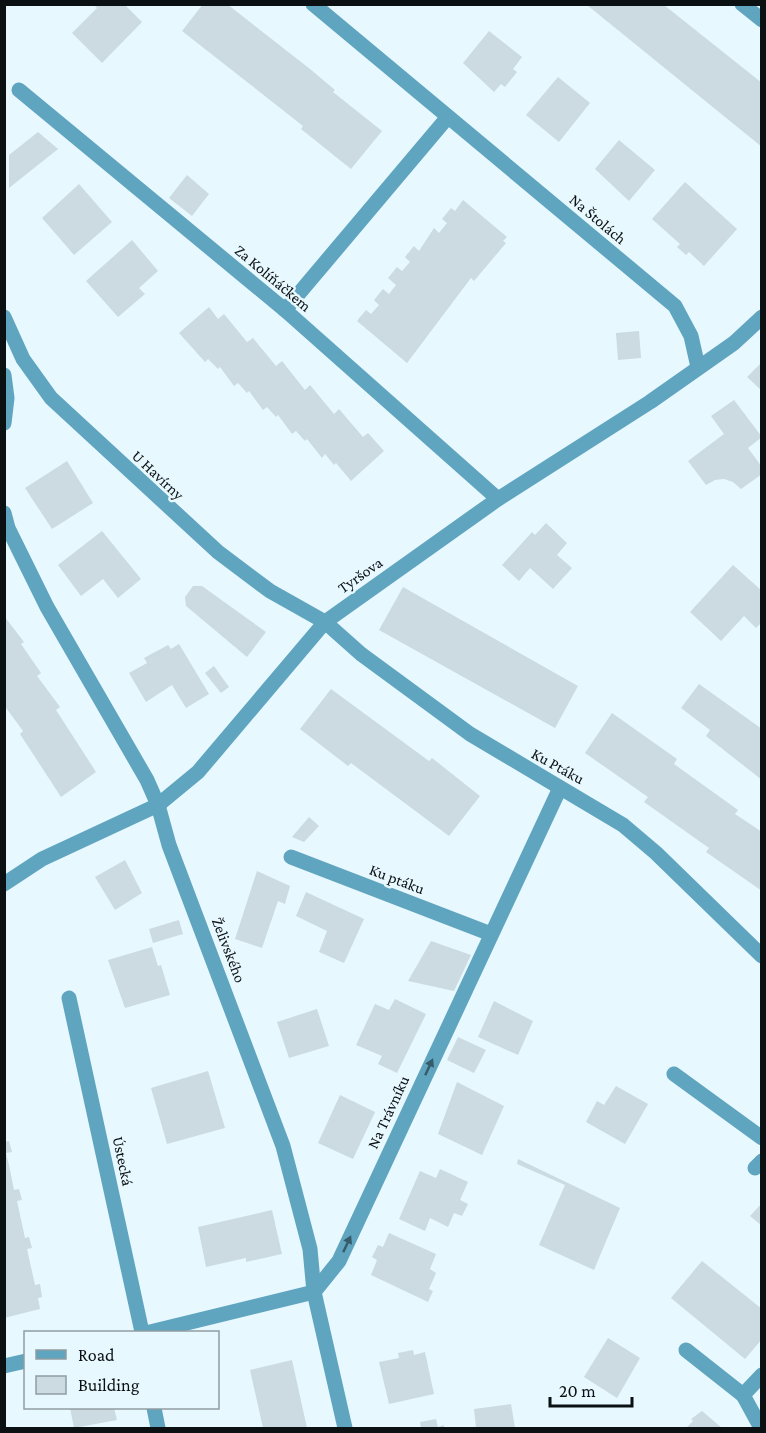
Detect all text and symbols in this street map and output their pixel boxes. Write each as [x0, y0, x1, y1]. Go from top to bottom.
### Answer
street label: Na Štolách [566, 191, 630, 248]
street label: Za Kolíňáčkem [232, 241, 315, 315]
street label: U Havírny [128, 447, 188, 504]
street label: Tyršova [334, 553, 387, 597]
street label: Ku Ptáku [529, 745, 588, 788]
street label: Ku ptáku [367, 861, 427, 898]
street label: Želivského [209, 915, 249, 985]
one-way arrow [424, 1057, 434, 1075]
street label: Na Trávníku [364, 1072, 413, 1151]
street label: Ústecká [109, 1135, 137, 1188]
one-way arrow [343, 1235, 352, 1252]
legend [24, 1331, 219, 1409]
text: Road [78, 1345, 115, 1365]
scale bar [550, 1370, 632, 1408]
text: Building [78, 1375, 140, 1395]
text: 20 m [559, 1381, 596, 1401]

